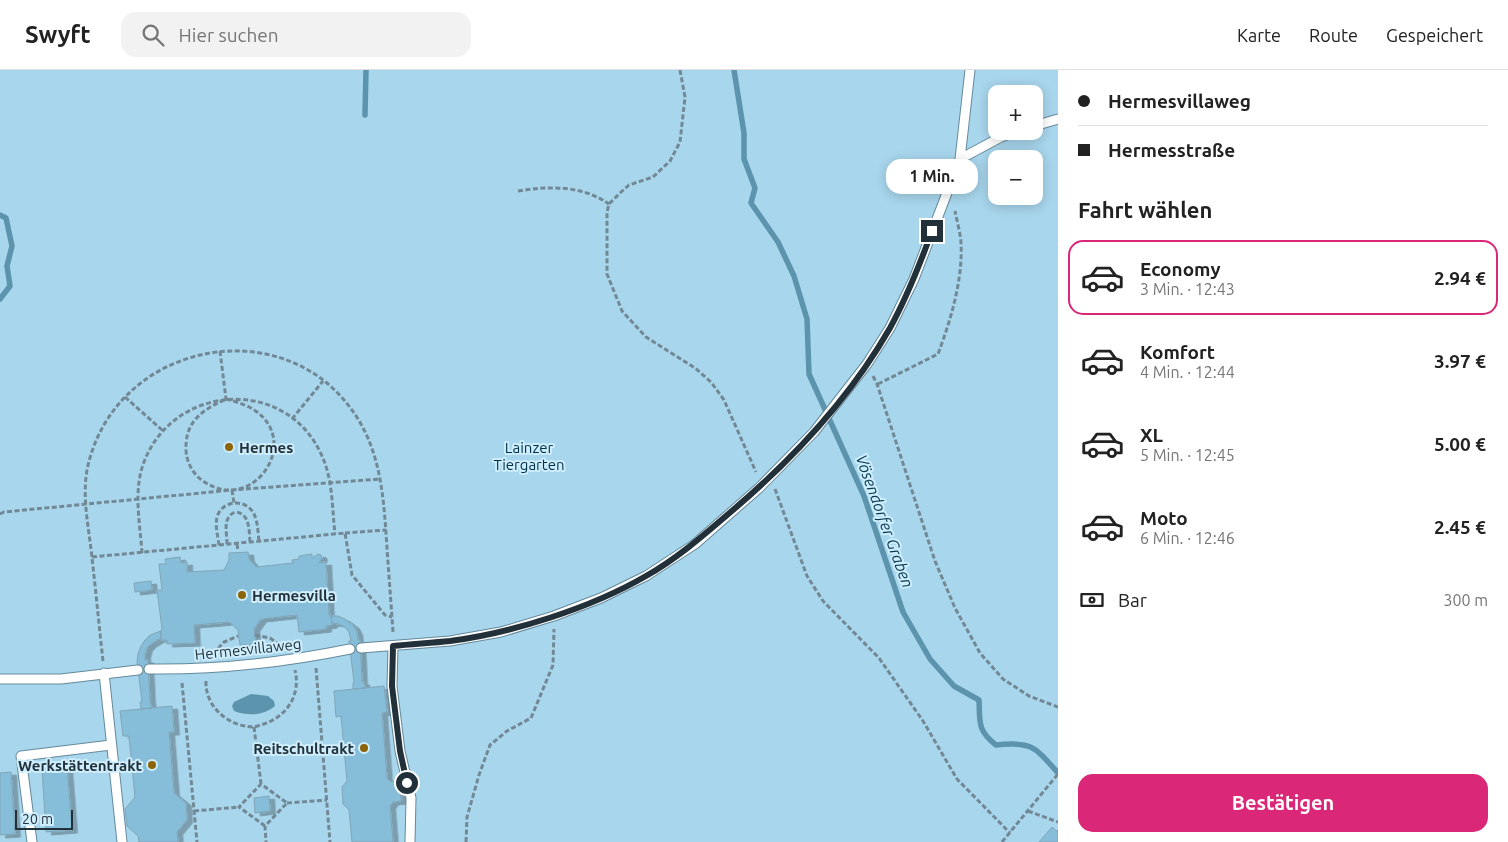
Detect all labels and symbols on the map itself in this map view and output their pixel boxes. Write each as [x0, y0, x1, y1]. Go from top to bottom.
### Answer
callout: 1 Min. [886, 159, 978, 194]
route end [921, 220, 943, 242]
place label: Hermes [239, 439, 293, 456]
park label: Lainzer Tiergarten [494, 439, 565, 473]
marker: Hermes [223, 441, 235, 453]
water label: Vösendorfer Graben [853, 452, 917, 590]
place label: Hermesvilla [252, 587, 336, 604]
marker: Hermesvilla [236, 589, 248, 601]
street label: Hermesvillaweg [194, 635, 302, 663]
place label: Reitschultrakt [253, 740, 355, 757]
marker: Reitschultrakt [358, 742, 370, 754]
place label: Werkstättentrakt [18, 757, 143, 774]
marker: Werkstättentrakt [146, 759, 158, 771]
route start [396, 772, 418, 794]
scale bar [15, 807, 72, 830]

